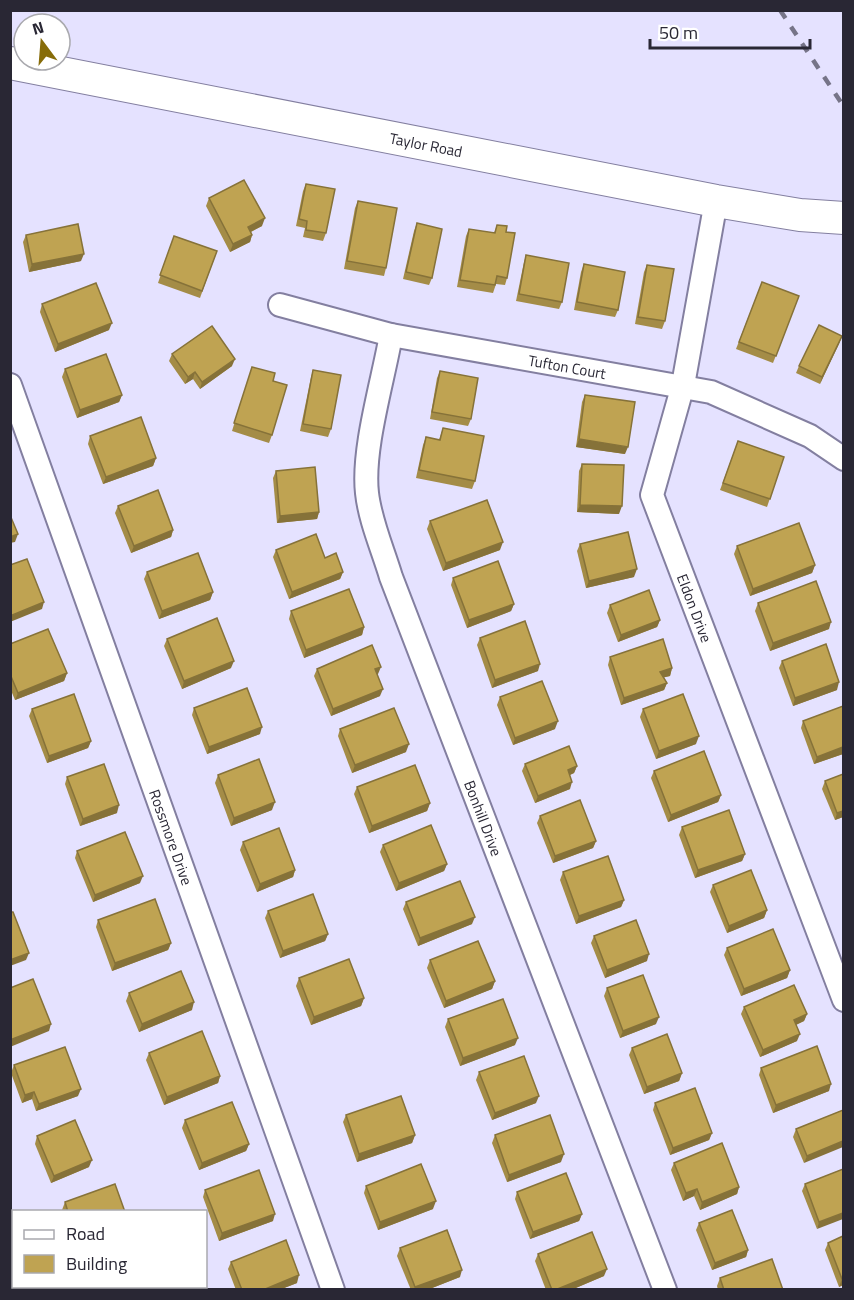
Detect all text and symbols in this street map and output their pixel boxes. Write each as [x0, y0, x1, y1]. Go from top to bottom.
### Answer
north arrow [12, 12, 72, 72]
scale bar [650, 12, 810, 50]
text: N [29, 15, 47, 41]
text: 50 m [659, 19, 698, 46]
street label: Taylor Road [388, 126, 464, 163]
street label: Tufton Court [527, 348, 609, 385]
street label: Eldon Drive [671, 570, 718, 646]
street label: Bonhill Drive [459, 777, 509, 859]
street label: Rossmore Drive [144, 786, 199, 888]
legend [12, 1210, 207, 1288]
text: Road [66, 1220, 105, 1247]
text: Building [66, 1250, 127, 1277]

